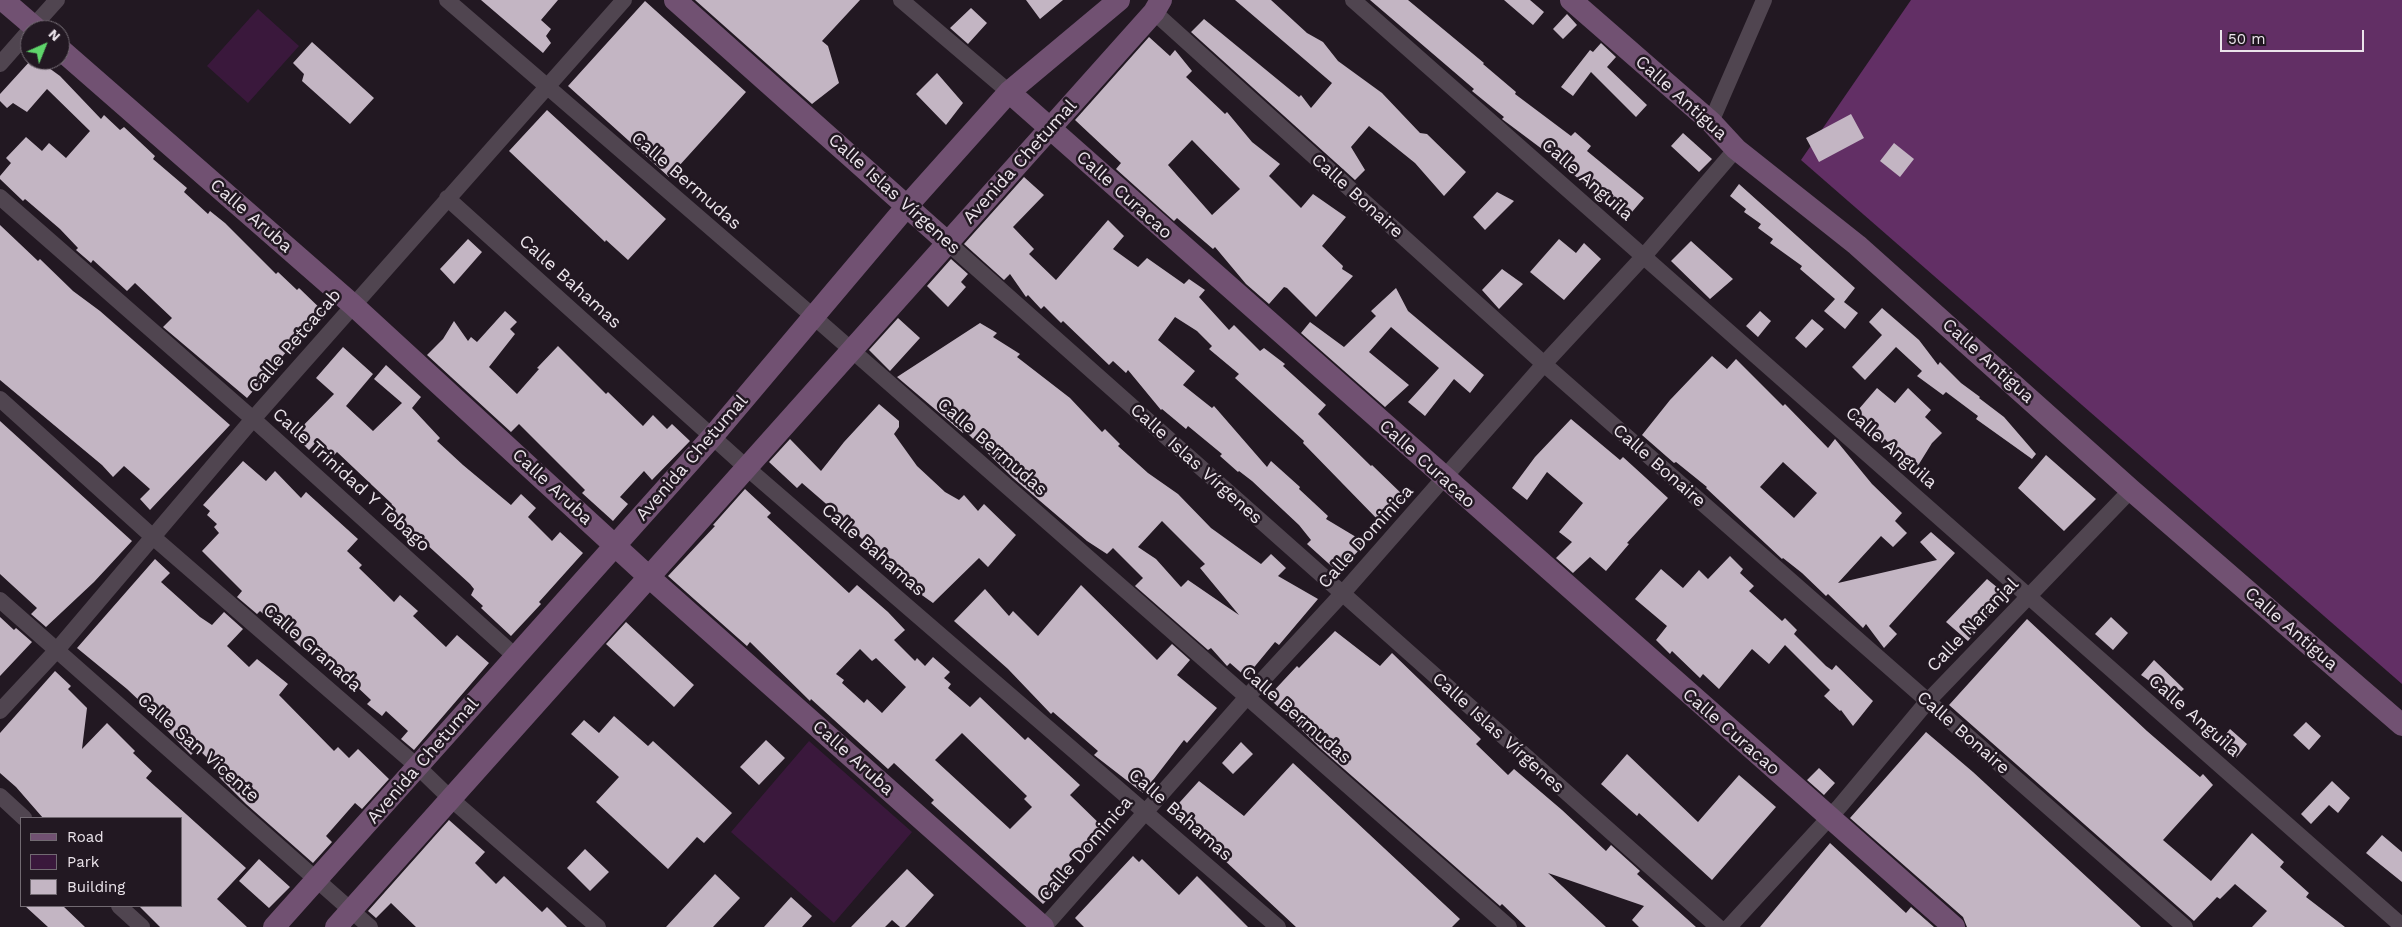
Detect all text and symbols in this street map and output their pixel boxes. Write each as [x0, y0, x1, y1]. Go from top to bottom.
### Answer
north arrow [20, 20, 70, 70]
scale bar [2222, 20, 2366, 52]
text: N [45, 26, 64, 44]
text: 50 m [2228, 30, 2265, 48]
street label: Calle Antigua [1631, 51, 1731, 145]
street label: Avenida Chetumal [959, 95, 1081, 229]
street label: Calle Bermudas [627, 127, 745, 235]
street label: Calle Islas Vírgenes [823, 129, 965, 259]
street label: Calle Anguila [1537, 134, 1637, 226]
street label: Calle Curacao [1071, 146, 1177, 244]
street label: Calle Bonaire [1307, 149, 1407, 243]
street label: Calle Aruba [205, 174, 297, 258]
street label: Calle Bahamas [514, 230, 626, 334]
street label: Calle Petcacab [244, 285, 346, 397]
street label: Calle Antigua [1938, 314, 2038, 408]
street label: Avenida Chetumal [631, 391, 753, 525]
street label: Calle Bermudas [933, 393, 1051, 501]
street label: Calle Islas Vírgenes [1125, 399, 1267, 529]
street label: Calle Anguila [1841, 402, 1941, 494]
street label: Calle Trinidad Y Tobago [268, 404, 434, 556]
street label: Calle Curacao [1374, 415, 1480, 513]
street label: Calle Bonaire [1608, 420, 1710, 512]
street label: Calle Aruba [507, 444, 597, 530]
street label: Calle Dominica [1314, 481, 1418, 593]
street label: Calle Bahamas [817, 499, 929, 601]
street label: Calle Naranjal [1923, 574, 2023, 676]
street label: Calle Antigua [2240, 583, 2342, 675]
street label: Calle Granada [258, 599, 366, 697]
street label: Calle Bermudas [1237, 661, 1355, 769]
street label: Calle Islas Vírgenes [1427, 668, 1569, 798]
street label: Calle Anguila [2144, 670, 2244, 762]
street label: Calle Curacao [1678, 684, 1784, 780]
street label: Calle Bonaire [1912, 687, 2014, 779]
street label: Calle San Vicente [133, 689, 263, 807]
street label: Avenida Chetumal [362, 694, 484, 828]
street label: Calle Aruba [808, 716, 898, 800]
street label: Calle Bahamas [1124, 764, 1236, 866]
street label: Calle Dominica [1035, 792, 1137, 906]
legend [20, 817, 182, 907]
text: Road [67, 828, 104, 846]
text: Park [67, 853, 99, 871]
text: Building [67, 878, 125, 896]

